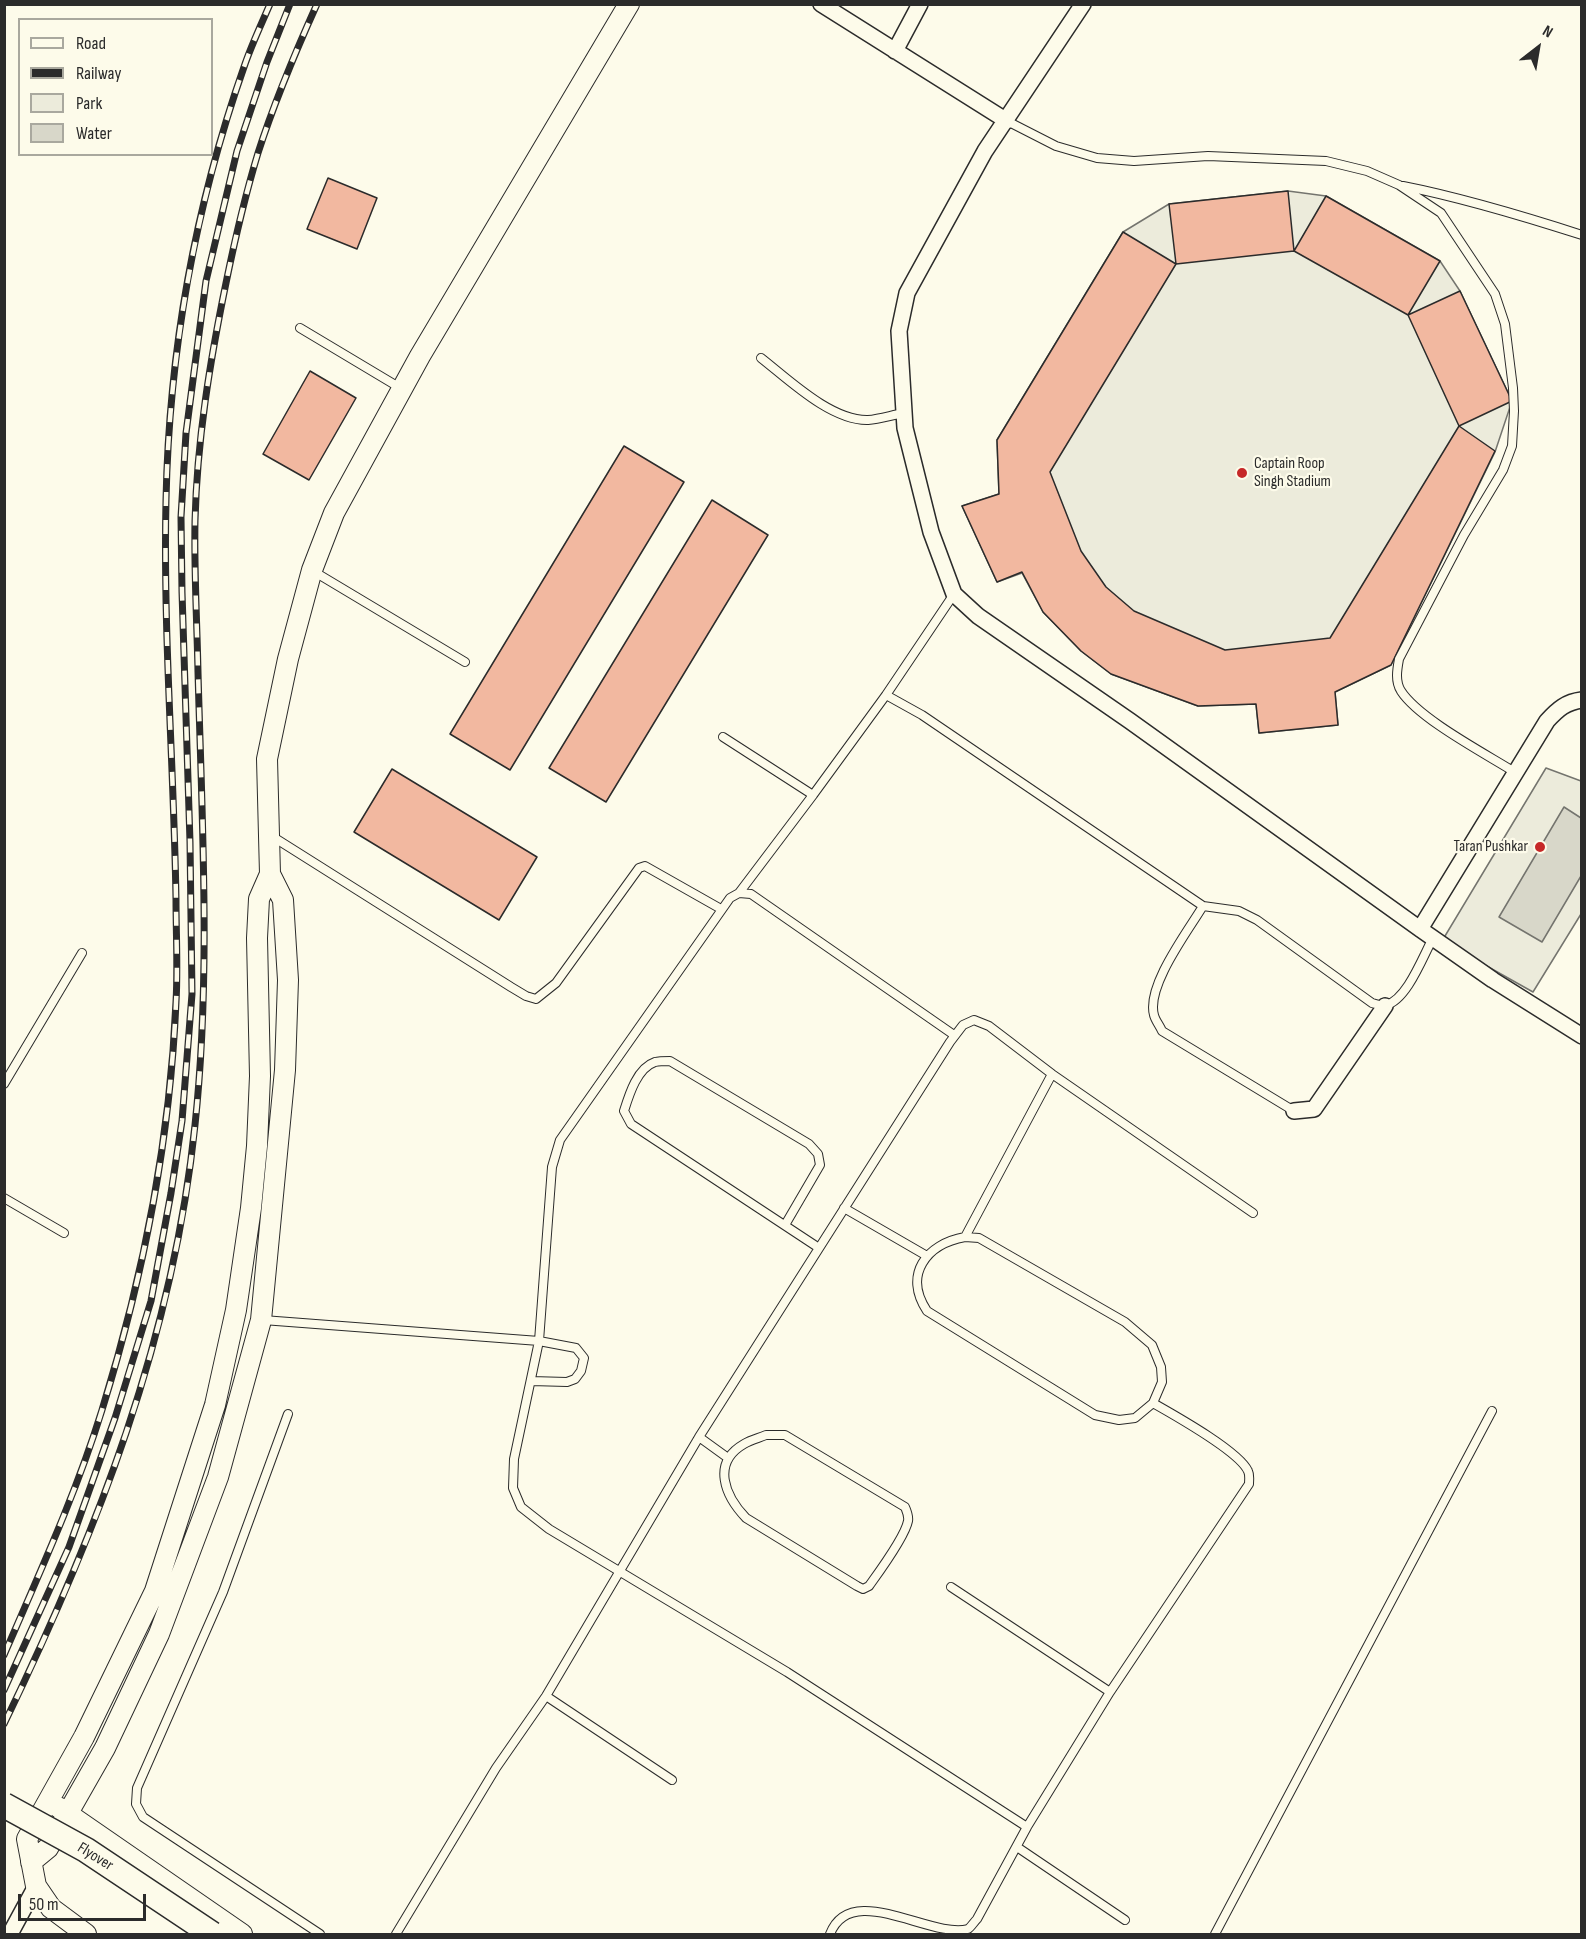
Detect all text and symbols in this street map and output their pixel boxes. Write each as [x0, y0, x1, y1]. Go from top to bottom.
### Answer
legend [18, 18, 213, 156]
north arrow [1508, 18, 1568, 78]
text: N [1539, 22, 1556, 42]
text: Road [76, 33, 106, 54]
text: Railway [76, 63, 121, 84]
text: Park [76, 93, 102, 114]
text: Water [76, 123, 112, 144]
place label: Captain Roop Singh Stadium [1254, 454, 1331, 492]
marker: Captain Roop Singh Stadium [1235, 466, 1249, 480]
place label: Taran Pushkar [1454, 837, 1528, 857]
marker: Taran Pushkar [1533, 840, 1547, 854]
street label: Flyover [74, 1839, 116, 1875]
scale bar [21, 1882, 148, 1920]
text: 50 m [29, 1894, 59, 1915]

